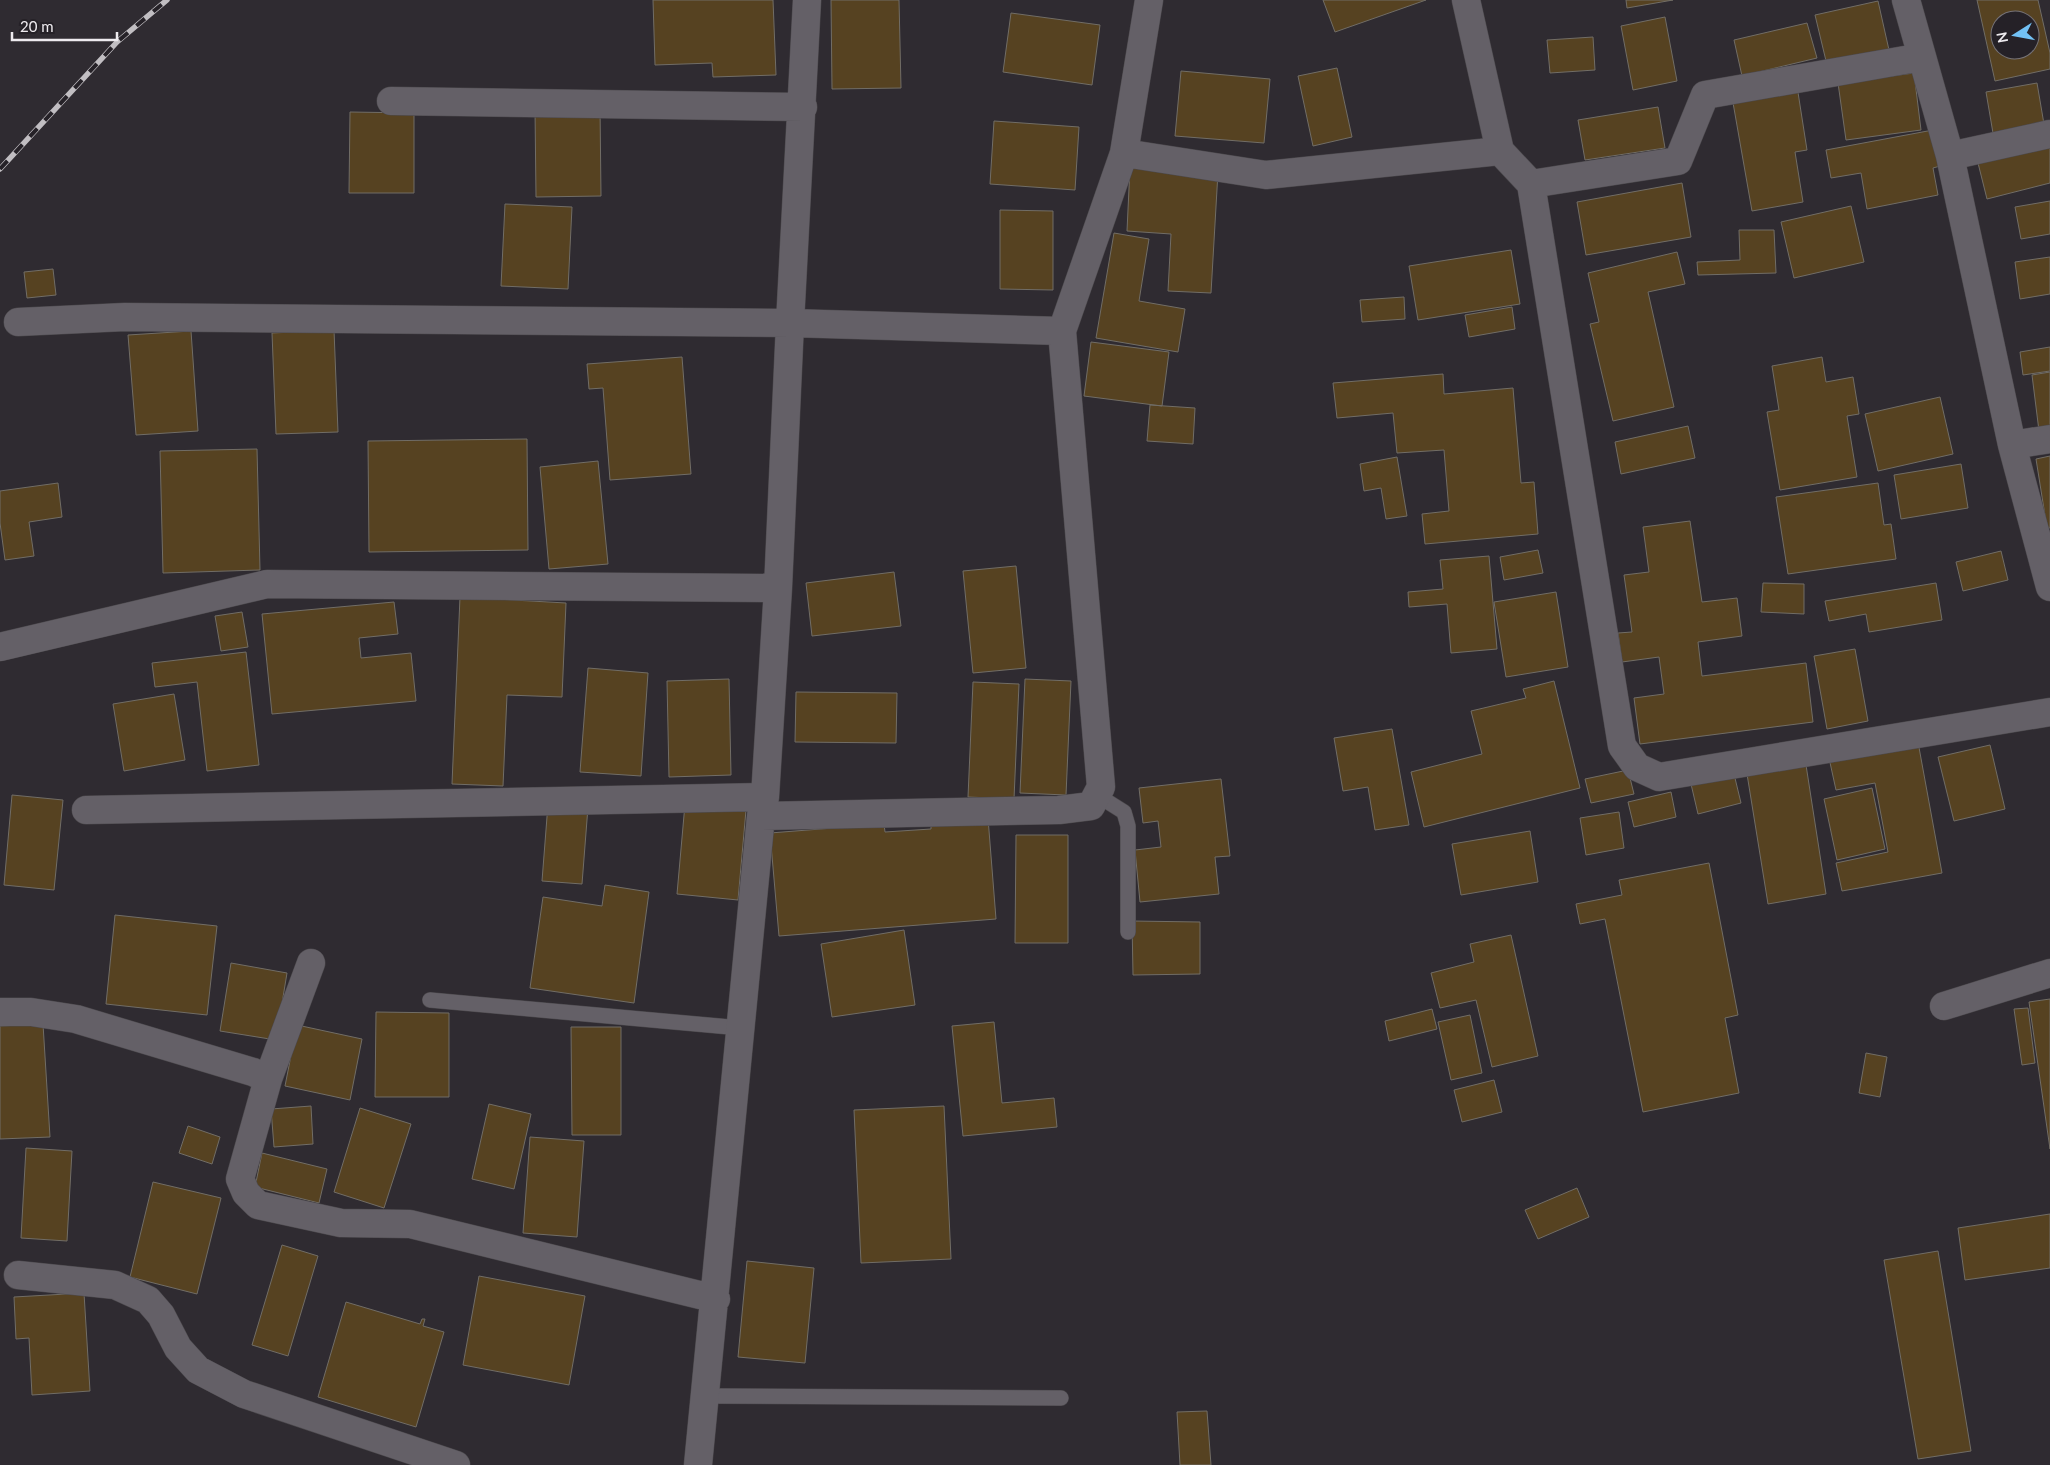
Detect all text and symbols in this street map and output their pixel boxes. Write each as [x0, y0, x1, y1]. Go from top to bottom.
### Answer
scale bar [12, 10, 118, 42]
north arrow [1990, 10, 2040, 60]
text: 20 m [20, 17, 54, 35]
text: N [1992, 31, 2011, 44]

